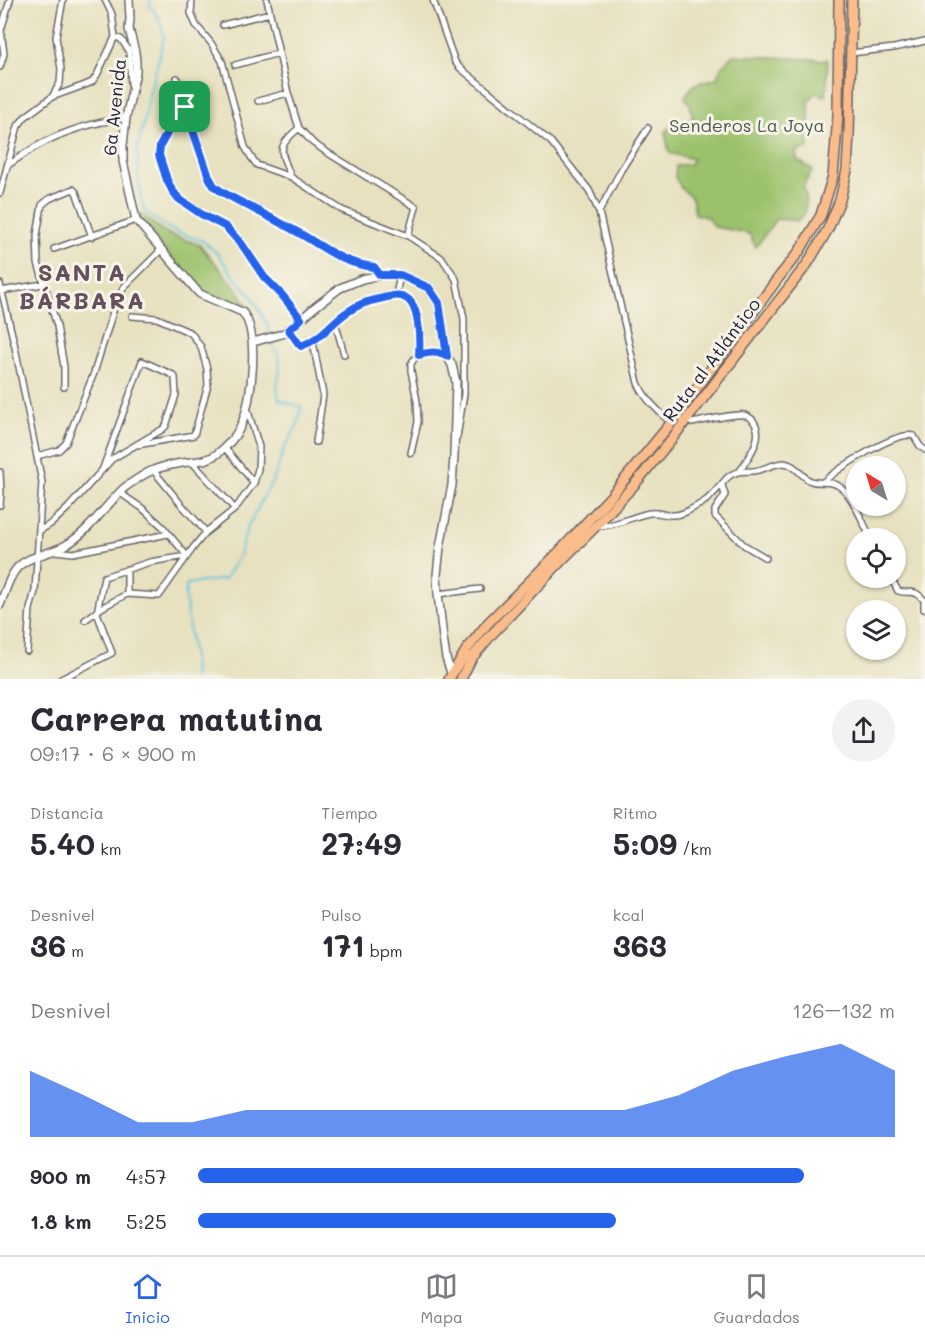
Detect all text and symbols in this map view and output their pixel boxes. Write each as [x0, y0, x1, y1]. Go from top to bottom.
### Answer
street label: 6a Avenida [97, 57, 131, 157]
pin [159, 81, 210, 132]
icon: arrive [168, 90, 201, 123]
park label: Senderos La Joya [669, 113, 825, 137]
district label: SANTA BÁRBARA [19, 256, 145, 315]
street label: Ruta al Atlántico [657, 293, 766, 426]
north arrow [846, 456, 906, 516]
map controls [846, 456, 906, 660]
button: locate [846, 528, 906, 588]
button: layers [846, 600, 906, 660]
text: Carrera matutina [30, 696, 323, 739]
button: share [832, 699, 895, 762]
text: 09:17 · 6 × 900 m [30, 740, 196, 766]
text: Distancia [30, 802, 104, 823]
text: Tiempo [321, 802, 377, 823]
text: Ritmo [613, 802, 657, 823]
text: 5.40 [30, 823, 95, 863]
text: 27:49 [321, 823, 401, 863]
text: 5:09 [613, 823, 677, 863]
text: km [95, 838, 121, 859]
text: /km [677, 838, 712, 859]
text: Desnivel [30, 904, 95, 925]
text: Pulso [321, 904, 361, 925]
text: kcal [613, 904, 645, 925]
text: 36 [30, 925, 66, 965]
text: 171 [321, 925, 365, 965]
text: 363 [613, 925, 667, 965]
text: m [66, 940, 84, 961]
text: bpm [365, 940, 403, 961]
text: Desnivel [30, 997, 111, 1023]
text: 126–132 m [792, 997, 895, 1023]
text: 900 m [30, 1163, 91, 1189]
text: 4:57 [126, 1163, 167, 1189]
text: 1.8 km [30, 1208, 91, 1234]
text: 5:25 [126, 1208, 167, 1234]
tab: Inicio [125, 1270, 170, 1327]
tab: Mapa [420, 1270, 463, 1327]
tab: Guardados [714, 1270, 800, 1327]

